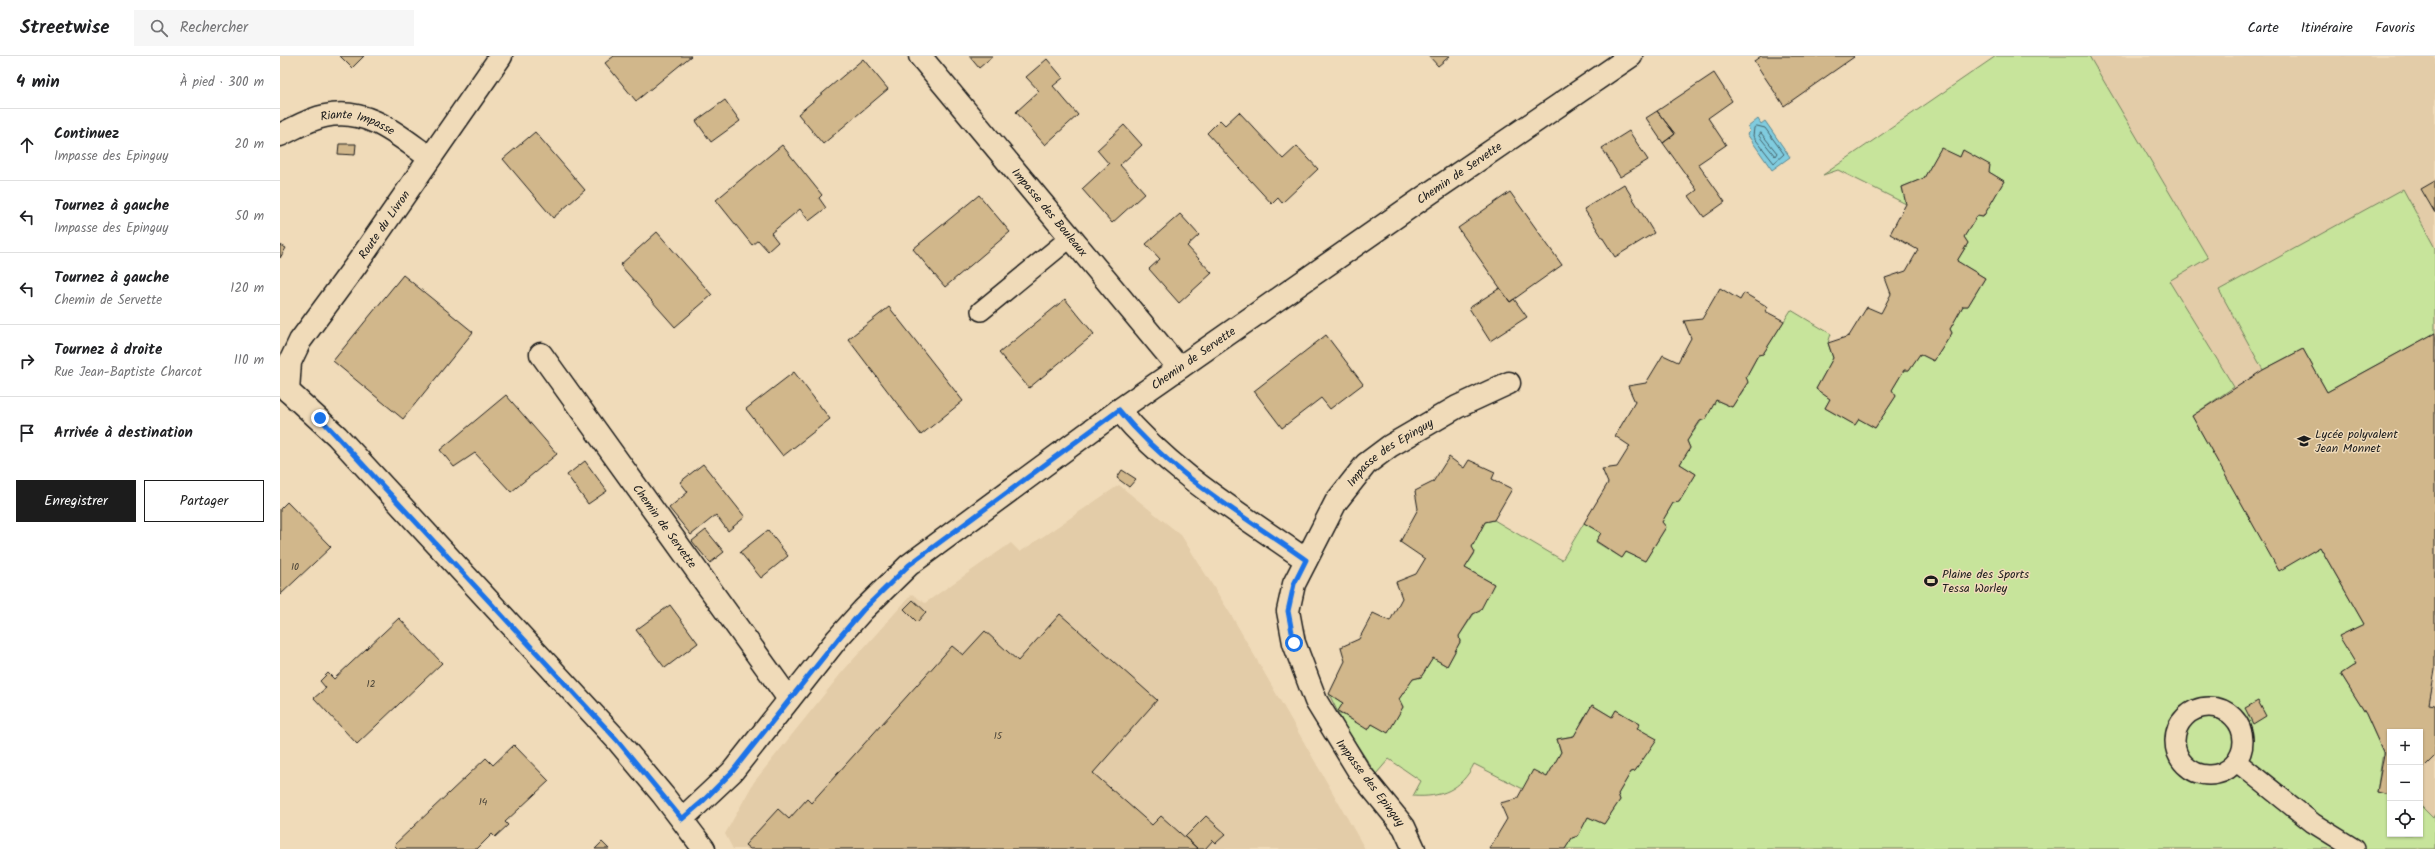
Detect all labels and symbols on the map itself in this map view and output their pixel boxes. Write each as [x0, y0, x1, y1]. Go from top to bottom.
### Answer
street label: Riante Impasse [319, 105, 399, 140]
street label: Chemin de Servette [1413, 137, 1506, 209]
street label: Impasse des Bouleaux [1007, 164, 1093, 261]
street label: Route du Livron [353, 186, 415, 263]
street label: Chemin de Servette [1147, 321, 1240, 395]
route end [311, 409, 329, 427]
street label: Impasse des Epinguy [1342, 413, 1437, 491]
place label: Lycée polyvalent Jean Monnet [2315, 425, 2398, 458]
school or university icon: Lycée polyvalent Jean Monnet [2296, 433, 2312, 449]
street label: Chemin de Servette [628, 480, 702, 573]
house number: 10 [291, 559, 299, 575]
place label: Plaine des Sports Tessa Worley [1942, 565, 2029, 598]
sports icon: Plaine des Sports Tessa Worley [1923, 573, 1939, 589]
route start [1285, 634, 1303, 652]
house number: 12 [367, 676, 376, 692]
house number: 15 [994, 728, 1003, 744]
street label: Impasse des Epinguy [1331, 735, 1410, 831]
house number: 14 [479, 794, 488, 810]

